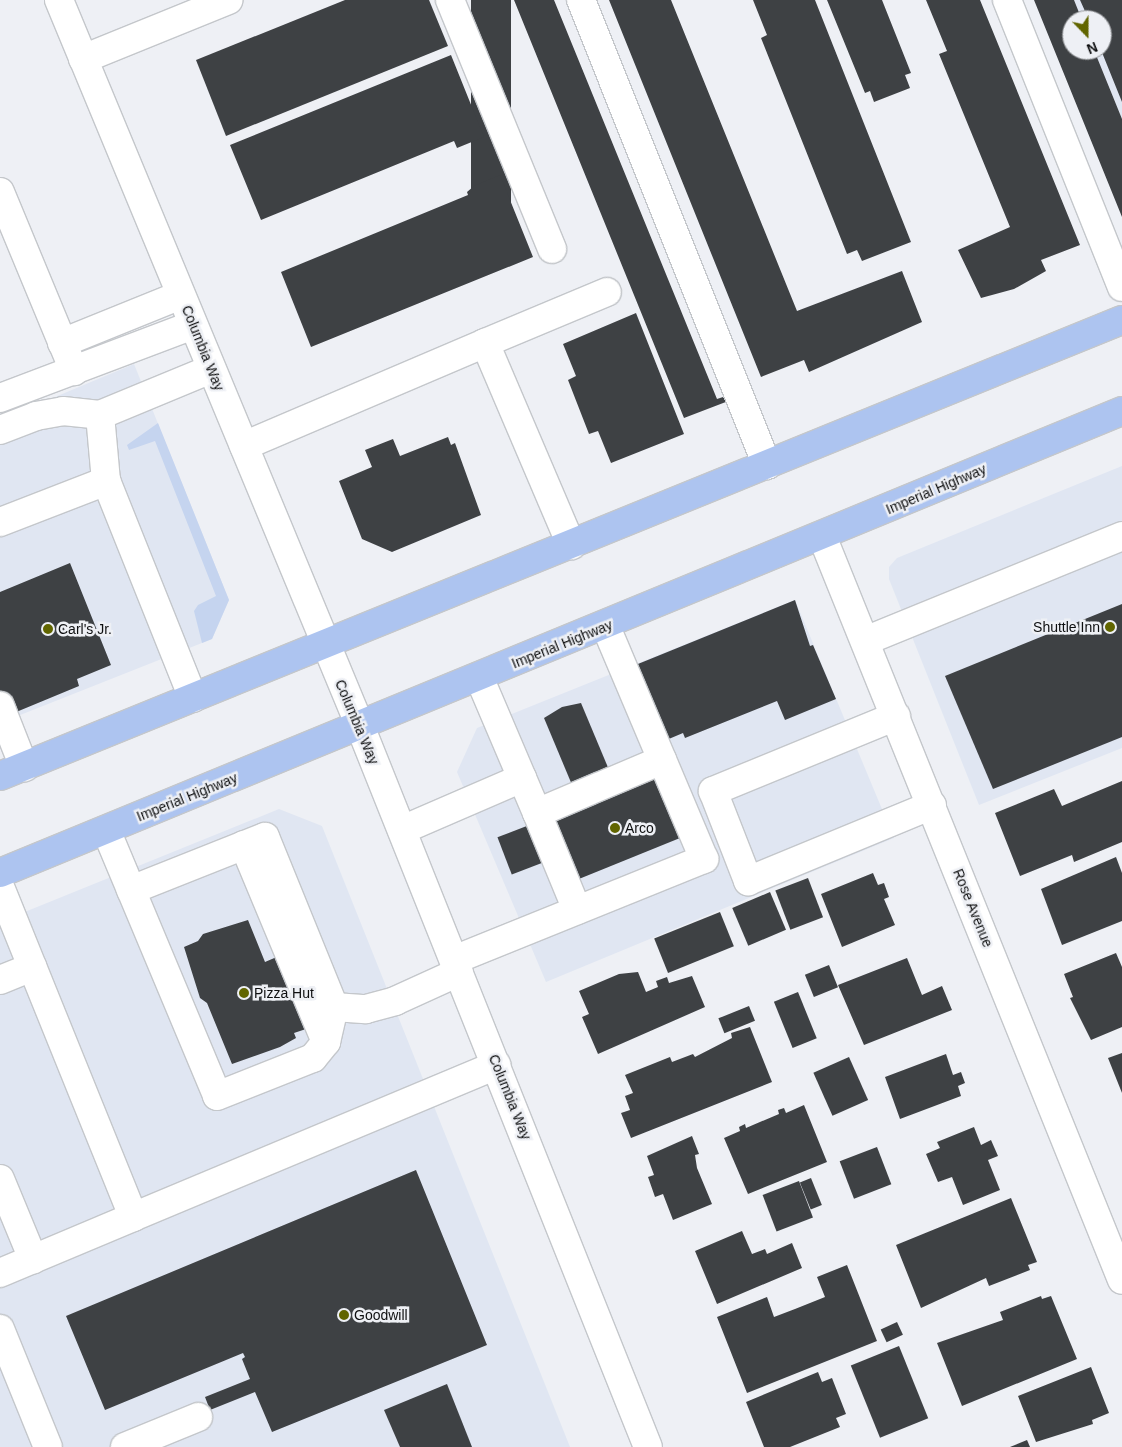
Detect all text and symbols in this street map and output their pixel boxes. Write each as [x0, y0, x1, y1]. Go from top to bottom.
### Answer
north arrow [1062, 10, 1112, 60]
text: N [1085, 39, 1100, 57]
street label: Columbia Way [178, 303, 228, 393]
street label: Imperial Highway [883, 460, 989, 518]
street label: Imperial Highway [509, 616, 615, 672]
place label: Shuttle Inn [1033, 619, 1100, 635]
place label: Carl's Jr. [58, 621, 112, 637]
marker: Shuttle Inn [1104, 621, 1116, 633]
marker: Carl's Jr. [42, 623, 54, 635]
street label: Columbia Way [332, 677, 382, 767]
street label: Imperial Highway [134, 769, 240, 825]
place label: Arco [625, 820, 654, 836]
marker: Arco [609, 822, 621, 834]
street label: Rose Avenue [950, 866, 996, 950]
place label: Pizza Hut [254, 985, 314, 1001]
marker: Pizza Hut [238, 987, 250, 999]
street label: Columbia Way [485, 1052, 535, 1142]
place label: Goodwill [354, 1307, 408, 1323]
marker: Goodwill [338, 1309, 350, 1321]

